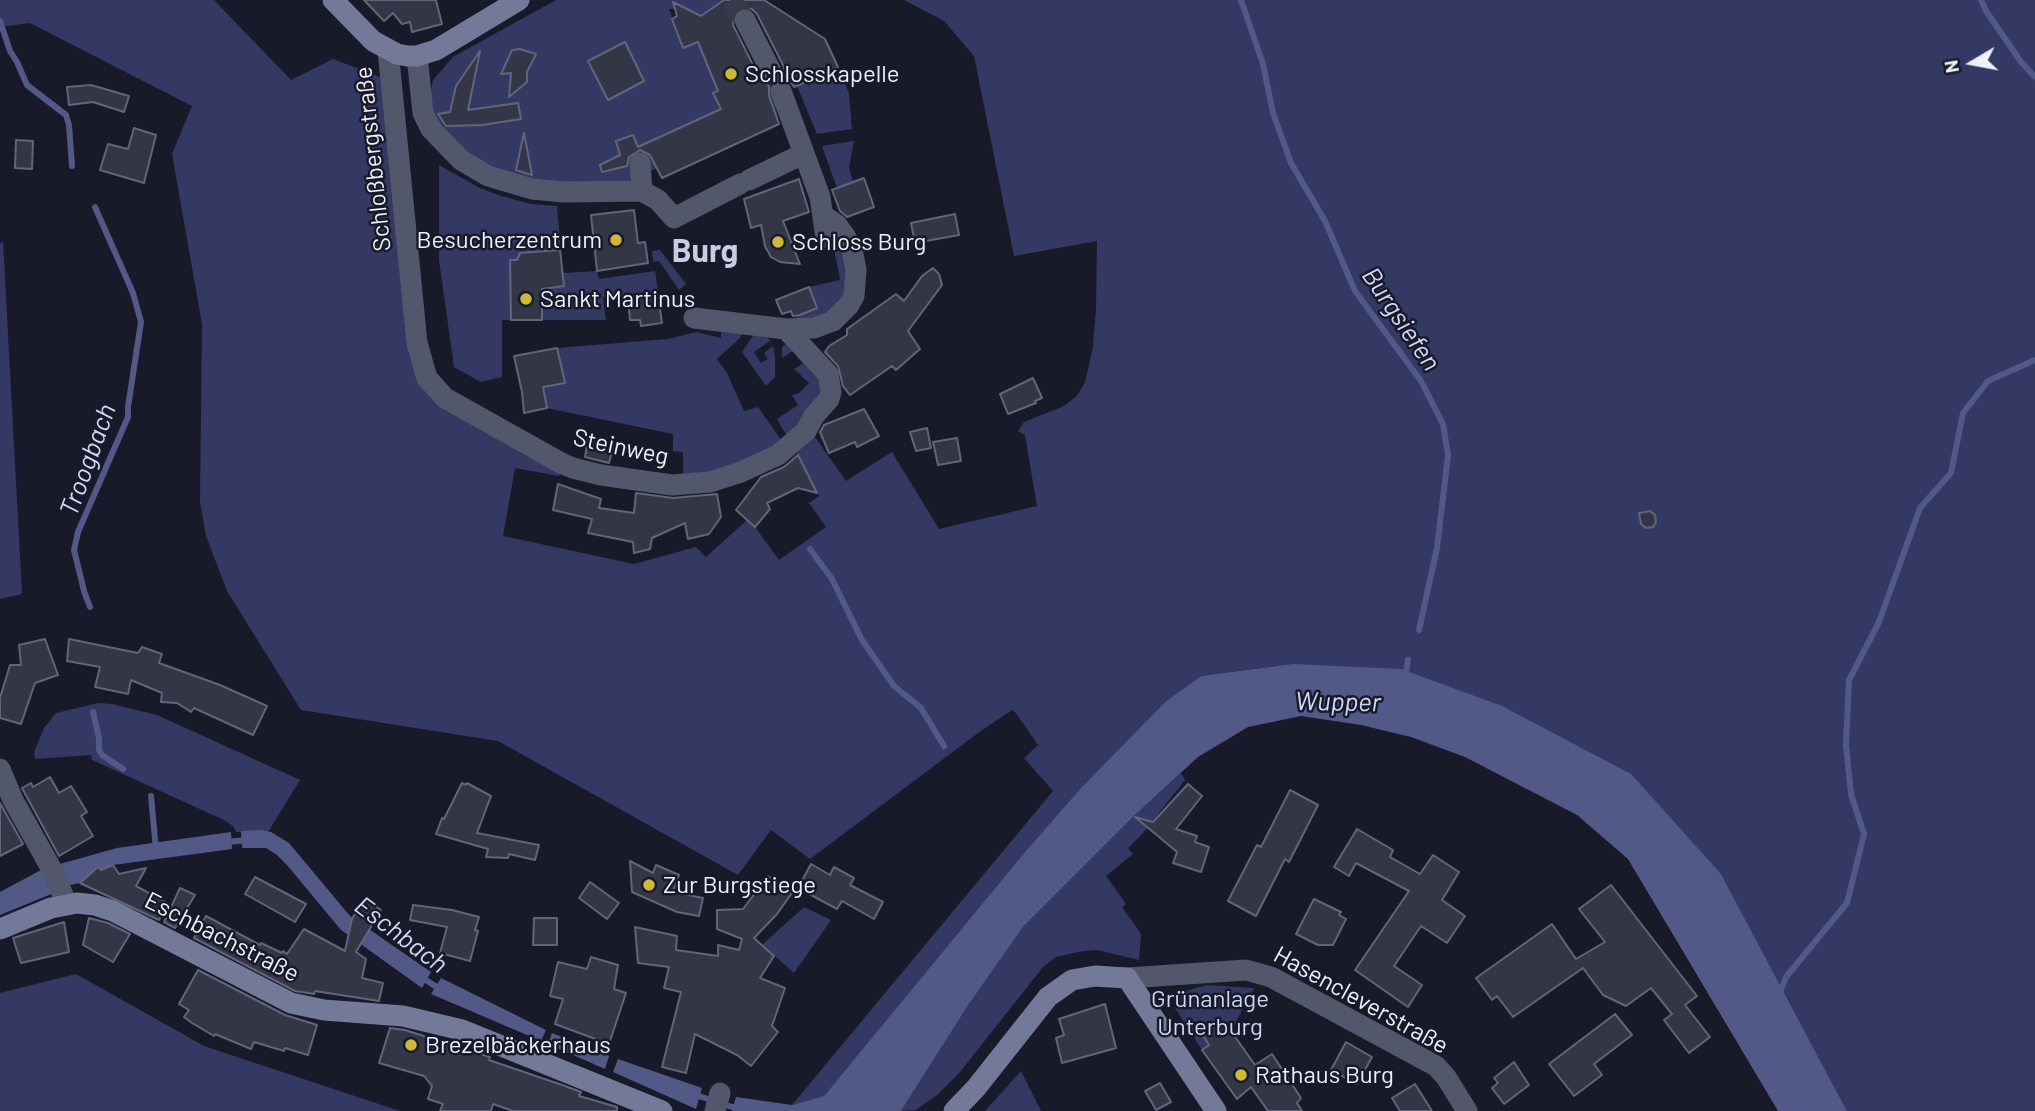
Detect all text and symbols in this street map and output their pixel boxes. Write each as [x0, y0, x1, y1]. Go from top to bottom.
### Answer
north arrow [1937, 28, 2007, 98]
text: N [1938, 59, 1963, 75]
place label: Schlosskapelle [745, 60, 900, 88]
street label: Schloßbergstraße [349, 65, 397, 253]
marker: Schlosskapelle [723, 66, 739, 82]
place label: Besucherzentrum [417, 226, 602, 254]
place label: Schloss Burg [792, 228, 926, 256]
marker: Besucherzentrum [608, 232, 624, 248]
district label: Burg [672, 232, 738, 270]
marker: Schloss Burg [770, 234, 786, 250]
water label: Burgsiefen [1355, 261, 1447, 377]
place label: Sankt Martinus [540, 285, 695, 313]
marker: Sankt Martinus [518, 291, 534, 307]
water label: Troogbach [53, 400, 123, 520]
street label: Steinweg [571, 423, 671, 471]
water label: Wupper [1295, 686, 1381, 718]
place label: Zur Burgstiege [663, 871, 816, 899]
marker: Zur Burgstiege [641, 877, 657, 893]
street label: Eschbachstraße [140, 886, 304, 988]
water label: Eschbach [348, 890, 454, 980]
street label: Hasencleverstraße [1269, 940, 1453, 1060]
park label: Grünanlage Unterburg [1151, 985, 1269, 1041]
place label: Brezelbäckerhaus [425, 1031, 611, 1059]
marker: Brezelbäckerhaus [403, 1037, 419, 1053]
place label: Rathaus Burg [1255, 1061, 1394, 1089]
marker: Rathaus Burg [1233, 1067, 1249, 1083]

